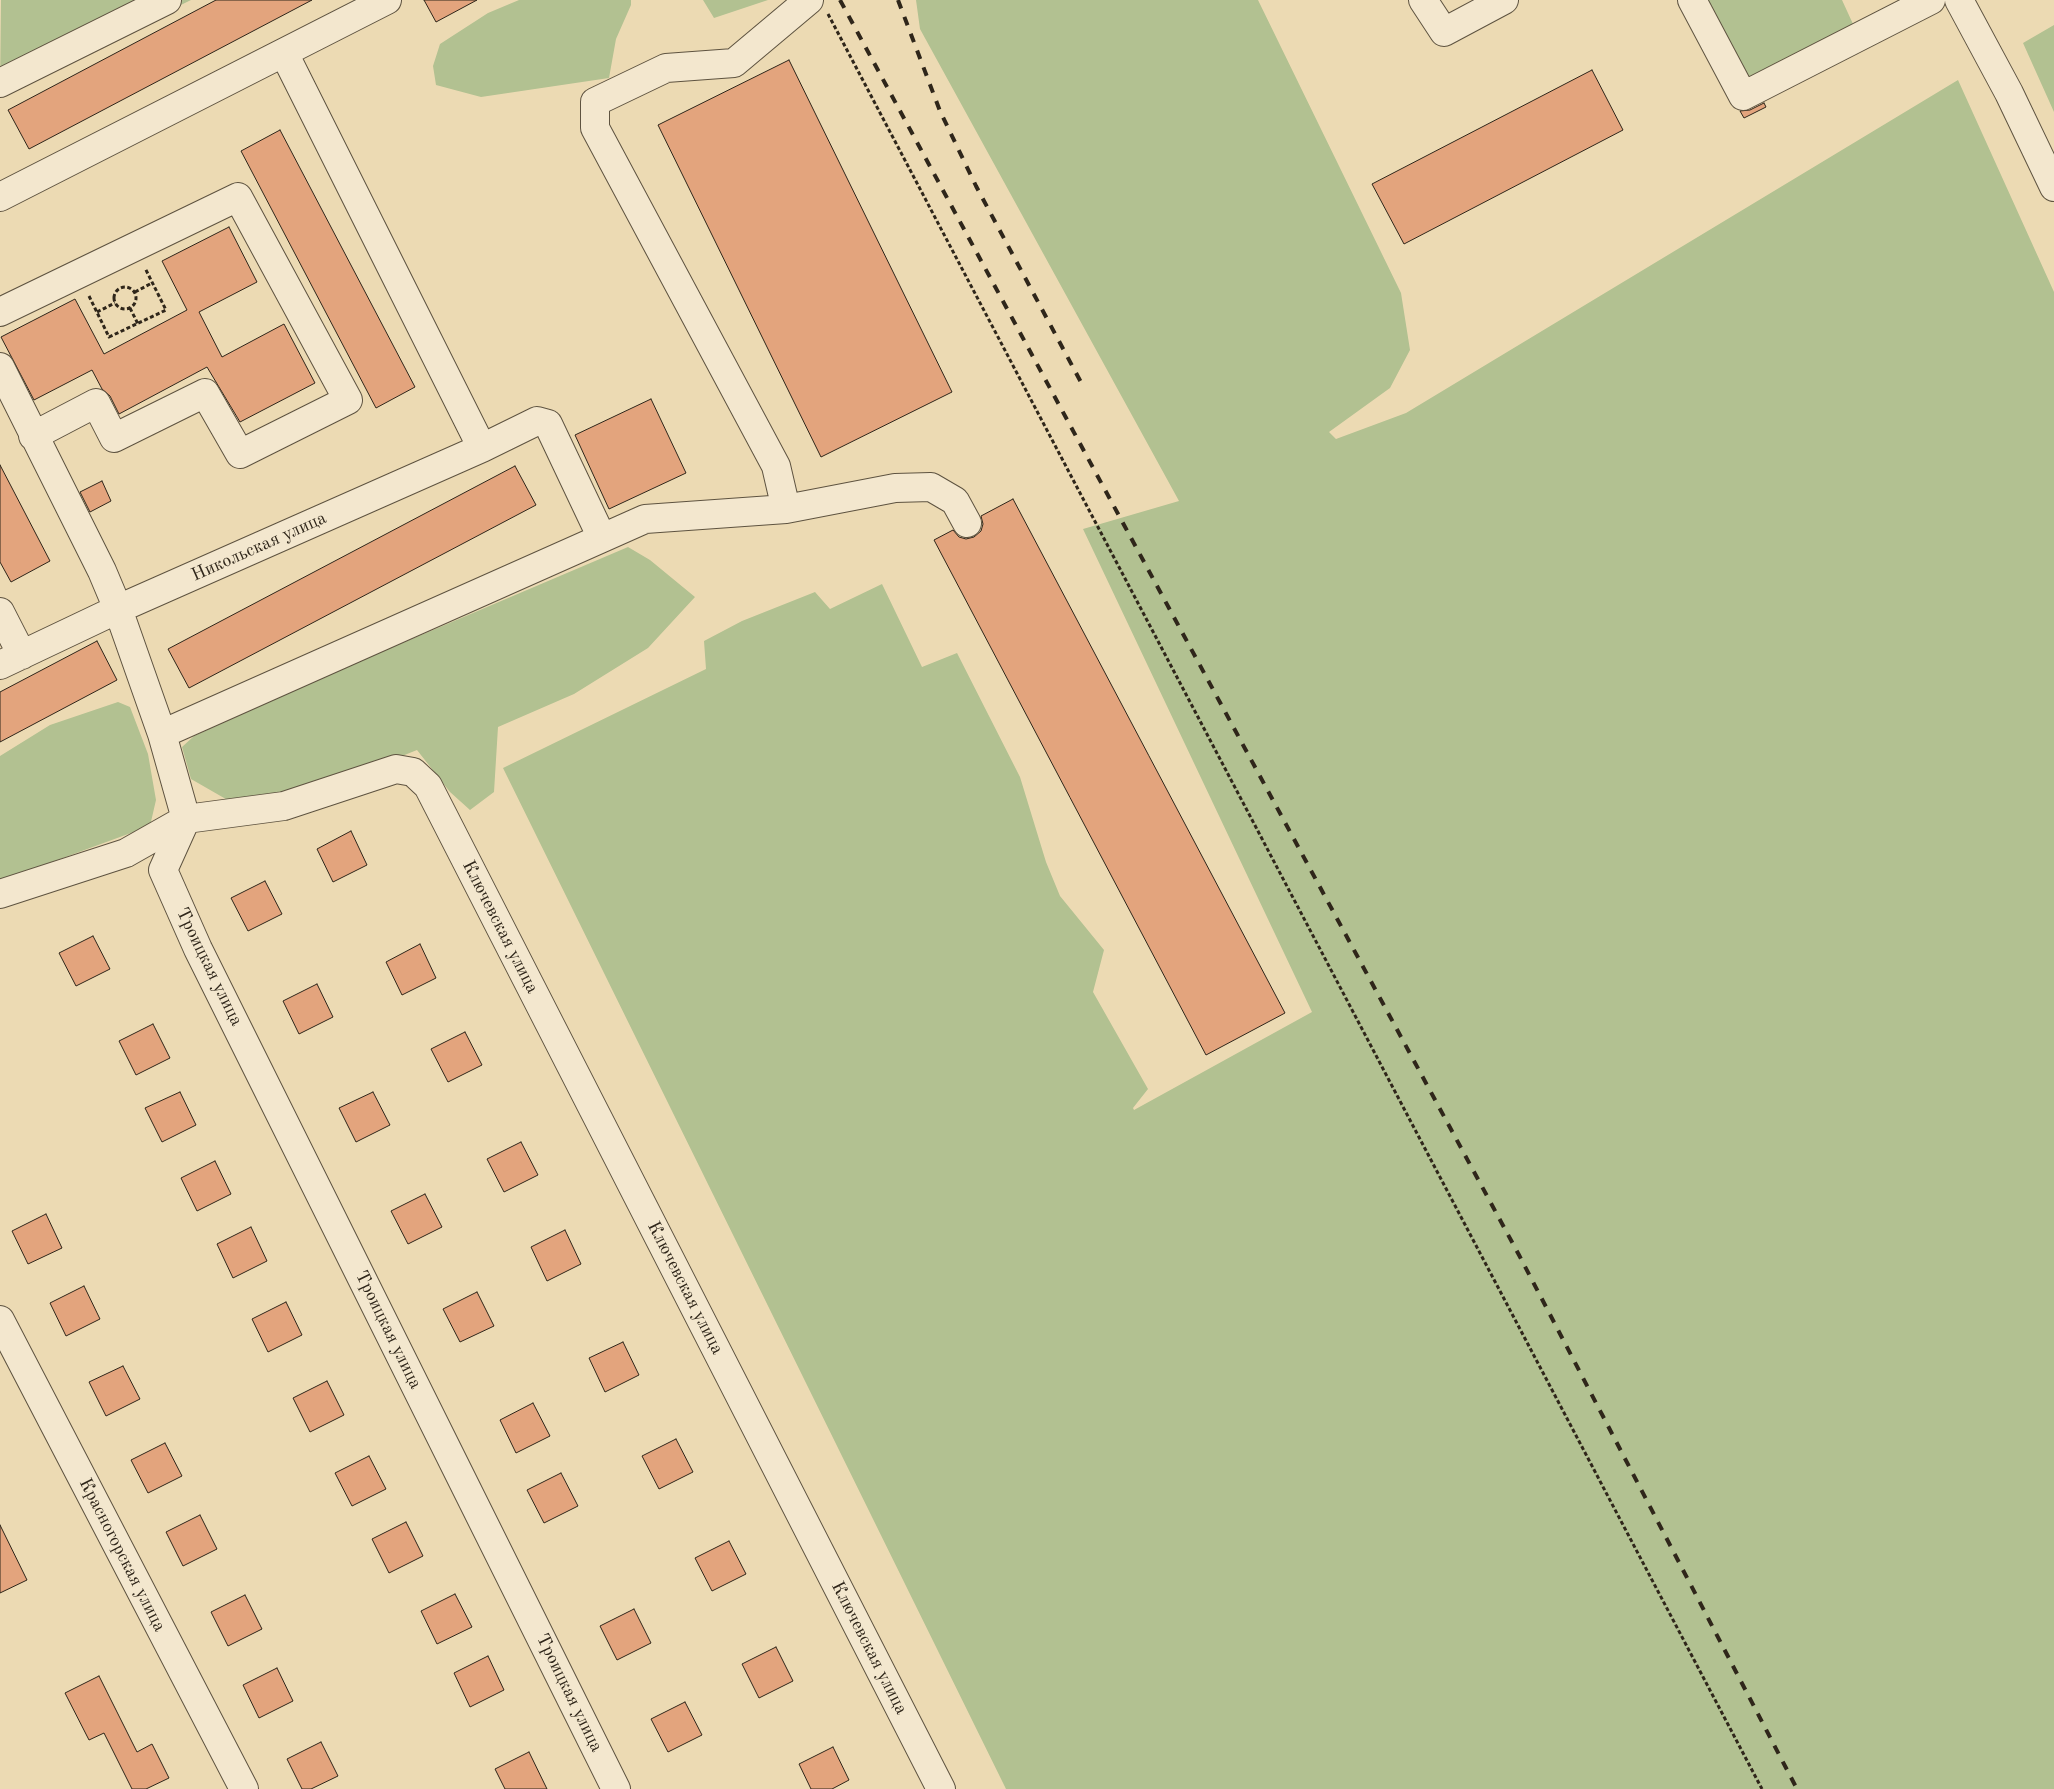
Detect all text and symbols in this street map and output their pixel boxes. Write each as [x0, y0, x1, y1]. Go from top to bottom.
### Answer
street label: Никольская улица [188, 508, 330, 586]
street label: Ключевская улица [457, 857, 543, 997]
street label: Троицкая улица [171, 904, 247, 1030]
street label: Ключевская улица [642, 1218, 728, 1358]
street label: Троицкая улица [350, 1267, 426, 1393]
street label: Красногорская улица [74, 1475, 170, 1635]
street label: Ключевская улица [826, 1578, 912, 1718]
street label: Троицкая улица [531, 1630, 607, 1756]

